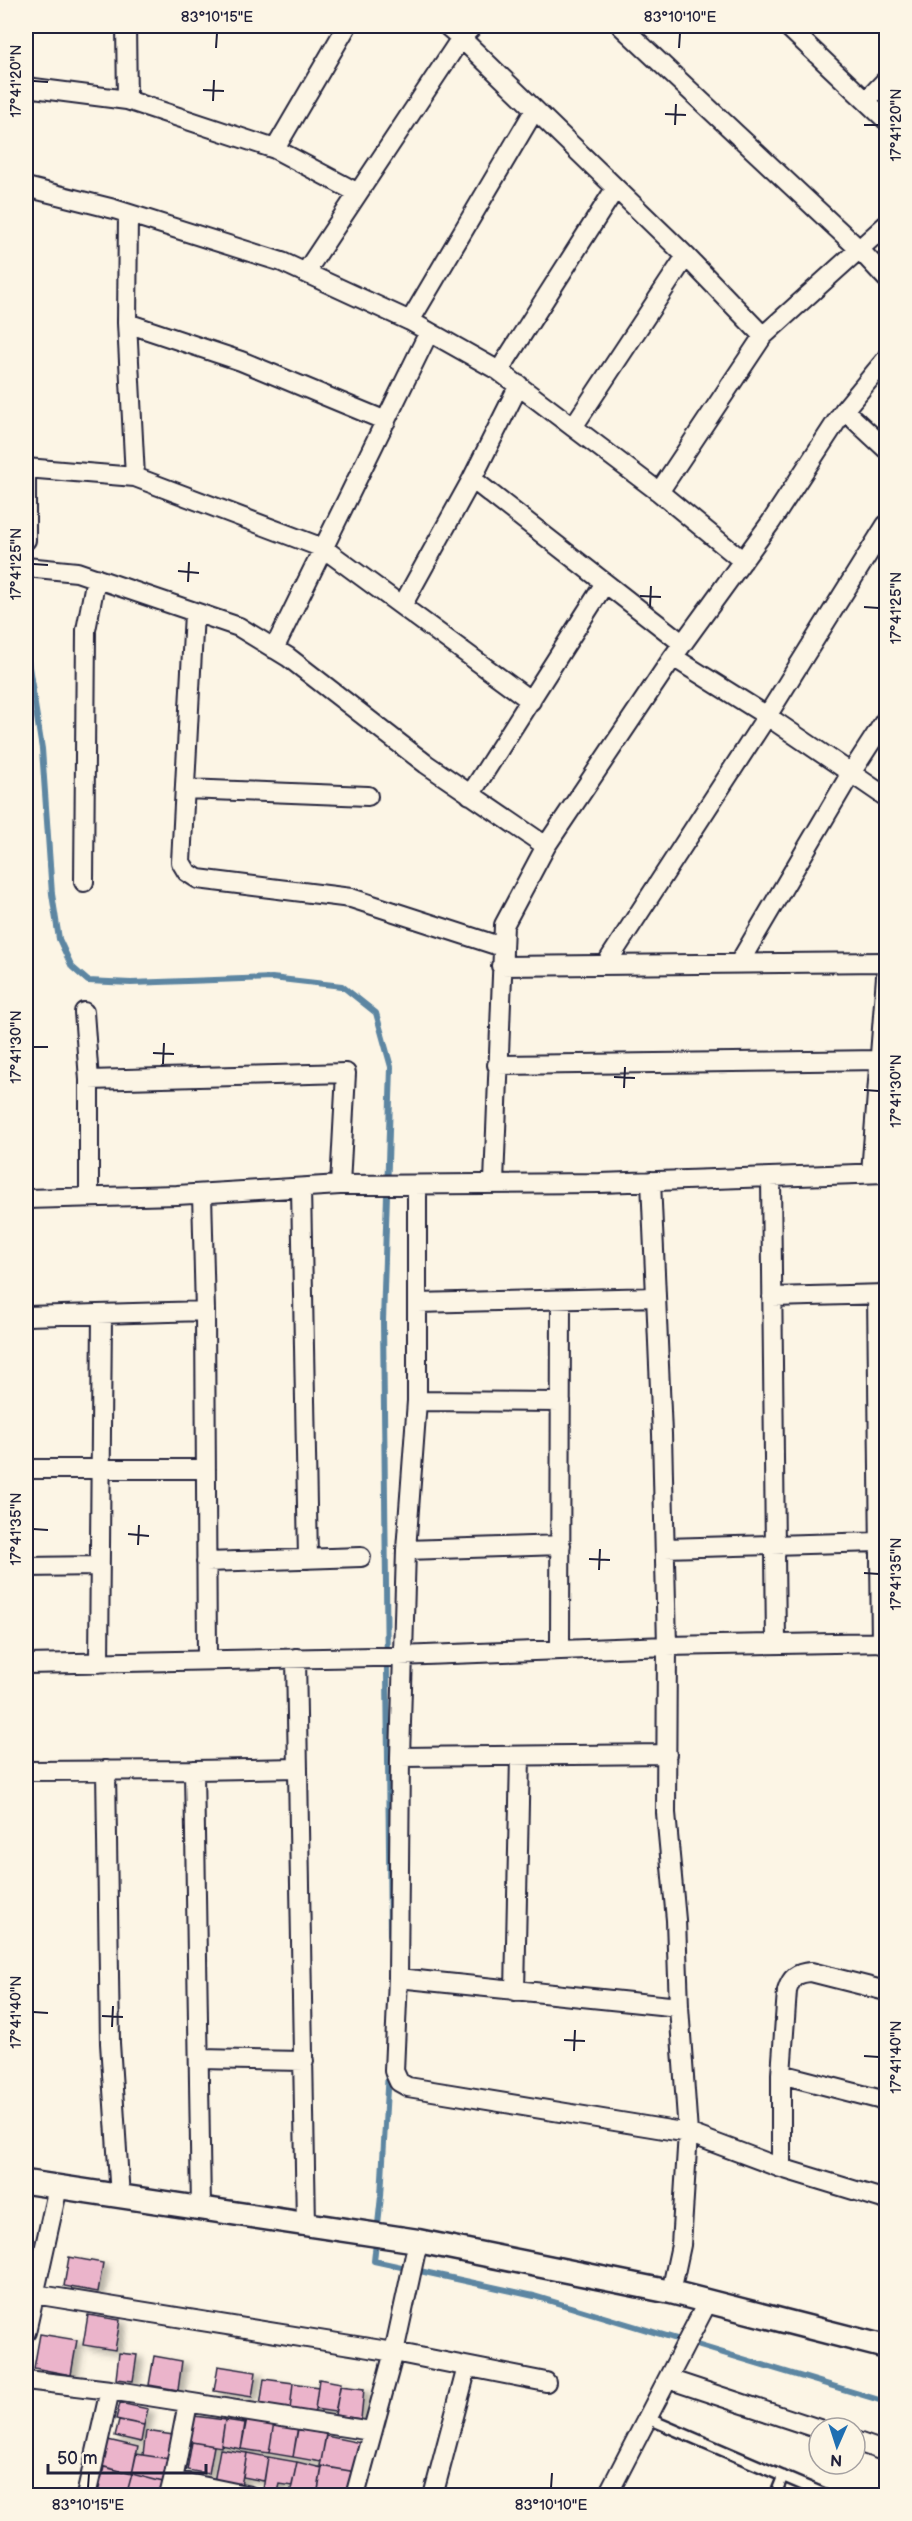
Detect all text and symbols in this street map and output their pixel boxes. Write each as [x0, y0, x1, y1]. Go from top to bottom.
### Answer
text: 83°10'15"E [181, 8, 253, 27]
text: 83°10'10"E [644, 8, 716, 27]
text: 17°41'20"N [7, 45, 26, 117]
text: 17°41'20"N [887, 89, 906, 161]
text: 17°41'25"N [7, 528, 26, 600]
text: 17°41'25"N [887, 572, 906, 644]
text: 17°41'30"N [7, 1010, 26, 1084]
text: 17°41'30"N [887, 1054, 906, 1128]
text: 17°41'35"N [7, 1492, 26, 1566]
text: 17°41'35"N [887, 1537, 906, 1611]
text: 17°41'40"N [7, 1975, 26, 2049]
text: 17°41'40"N [887, 2020, 906, 2094]
north arrow [807, 2416, 867, 2476]
scale bar [48, 2437, 206, 2475]
text: 50 m [57, 2448, 98, 2469]
text: N [830, 2450, 843, 2469]
text: 83°10'15"E [52, 2496, 124, 2515]
text: 83°10'10"E [515, 2496, 587, 2515]

